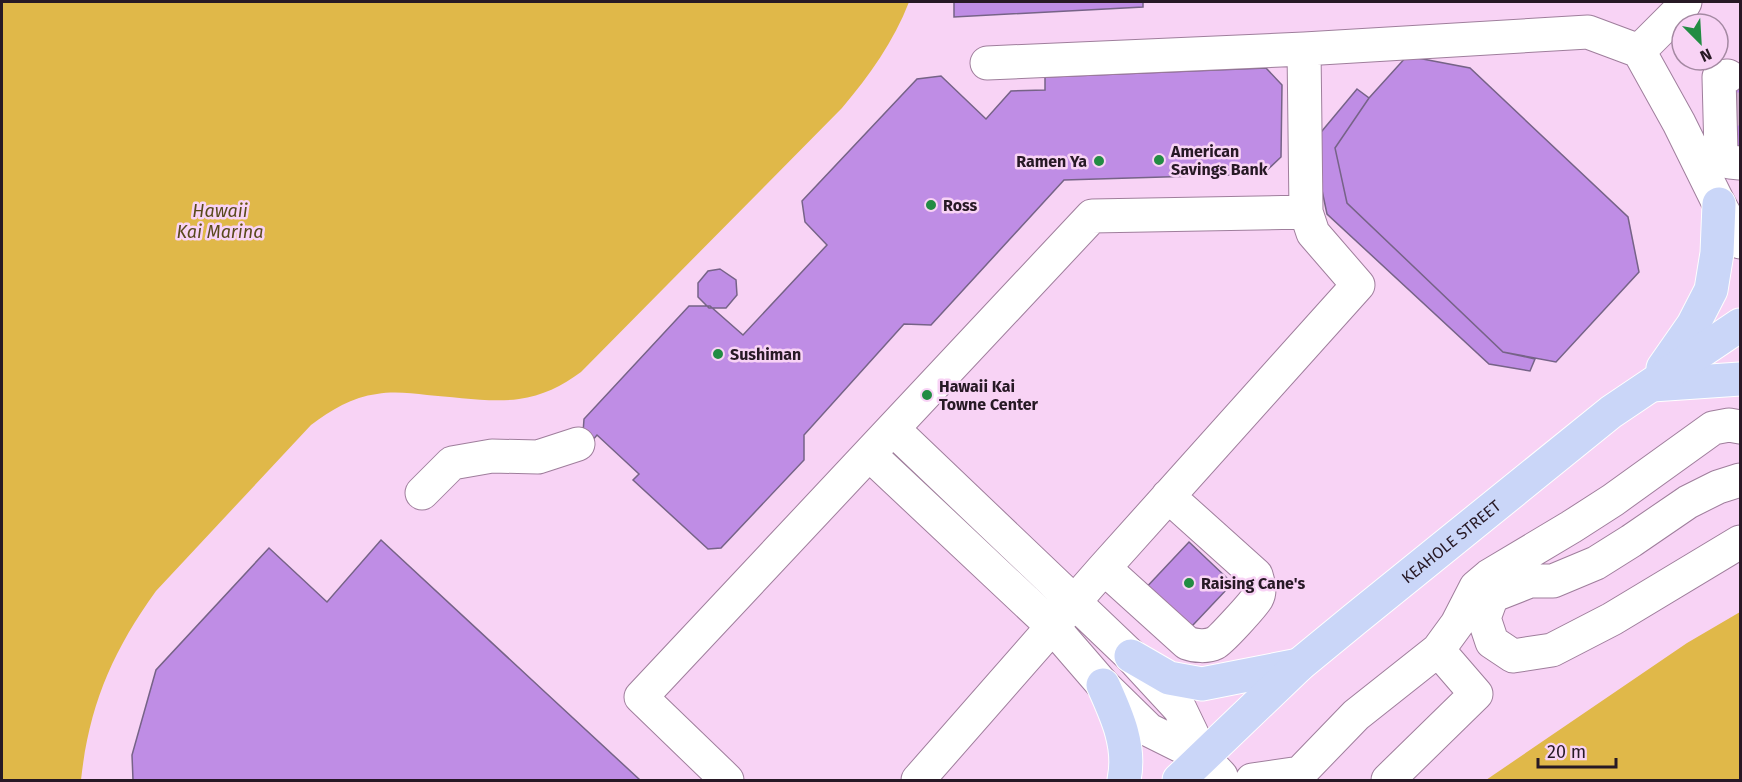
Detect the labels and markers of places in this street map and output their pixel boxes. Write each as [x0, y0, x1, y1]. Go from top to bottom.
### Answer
place label: American Savings Bank [1170, 142, 1268, 179]
place label: Ramen Ya [1016, 152, 1087, 171]
marker: American Savings Bank [1152, 153, 1166, 167]
marker: Ramen Ya [1092, 154, 1106, 168]
place label: Ross [943, 196, 978, 215]
marker: Ross [924, 198, 938, 212]
place label: Sushiman [730, 345, 801, 364]
marker: Sushiman [711, 347, 725, 361]
place label: Hawaii Kai Towne Center [939, 377, 1039, 414]
marker: Hawaii Kai Towne Center [920, 388, 934, 402]
place label: Raising Cane's [1201, 574, 1305, 593]
marker: Raising Cane's [1182, 576, 1196, 590]

